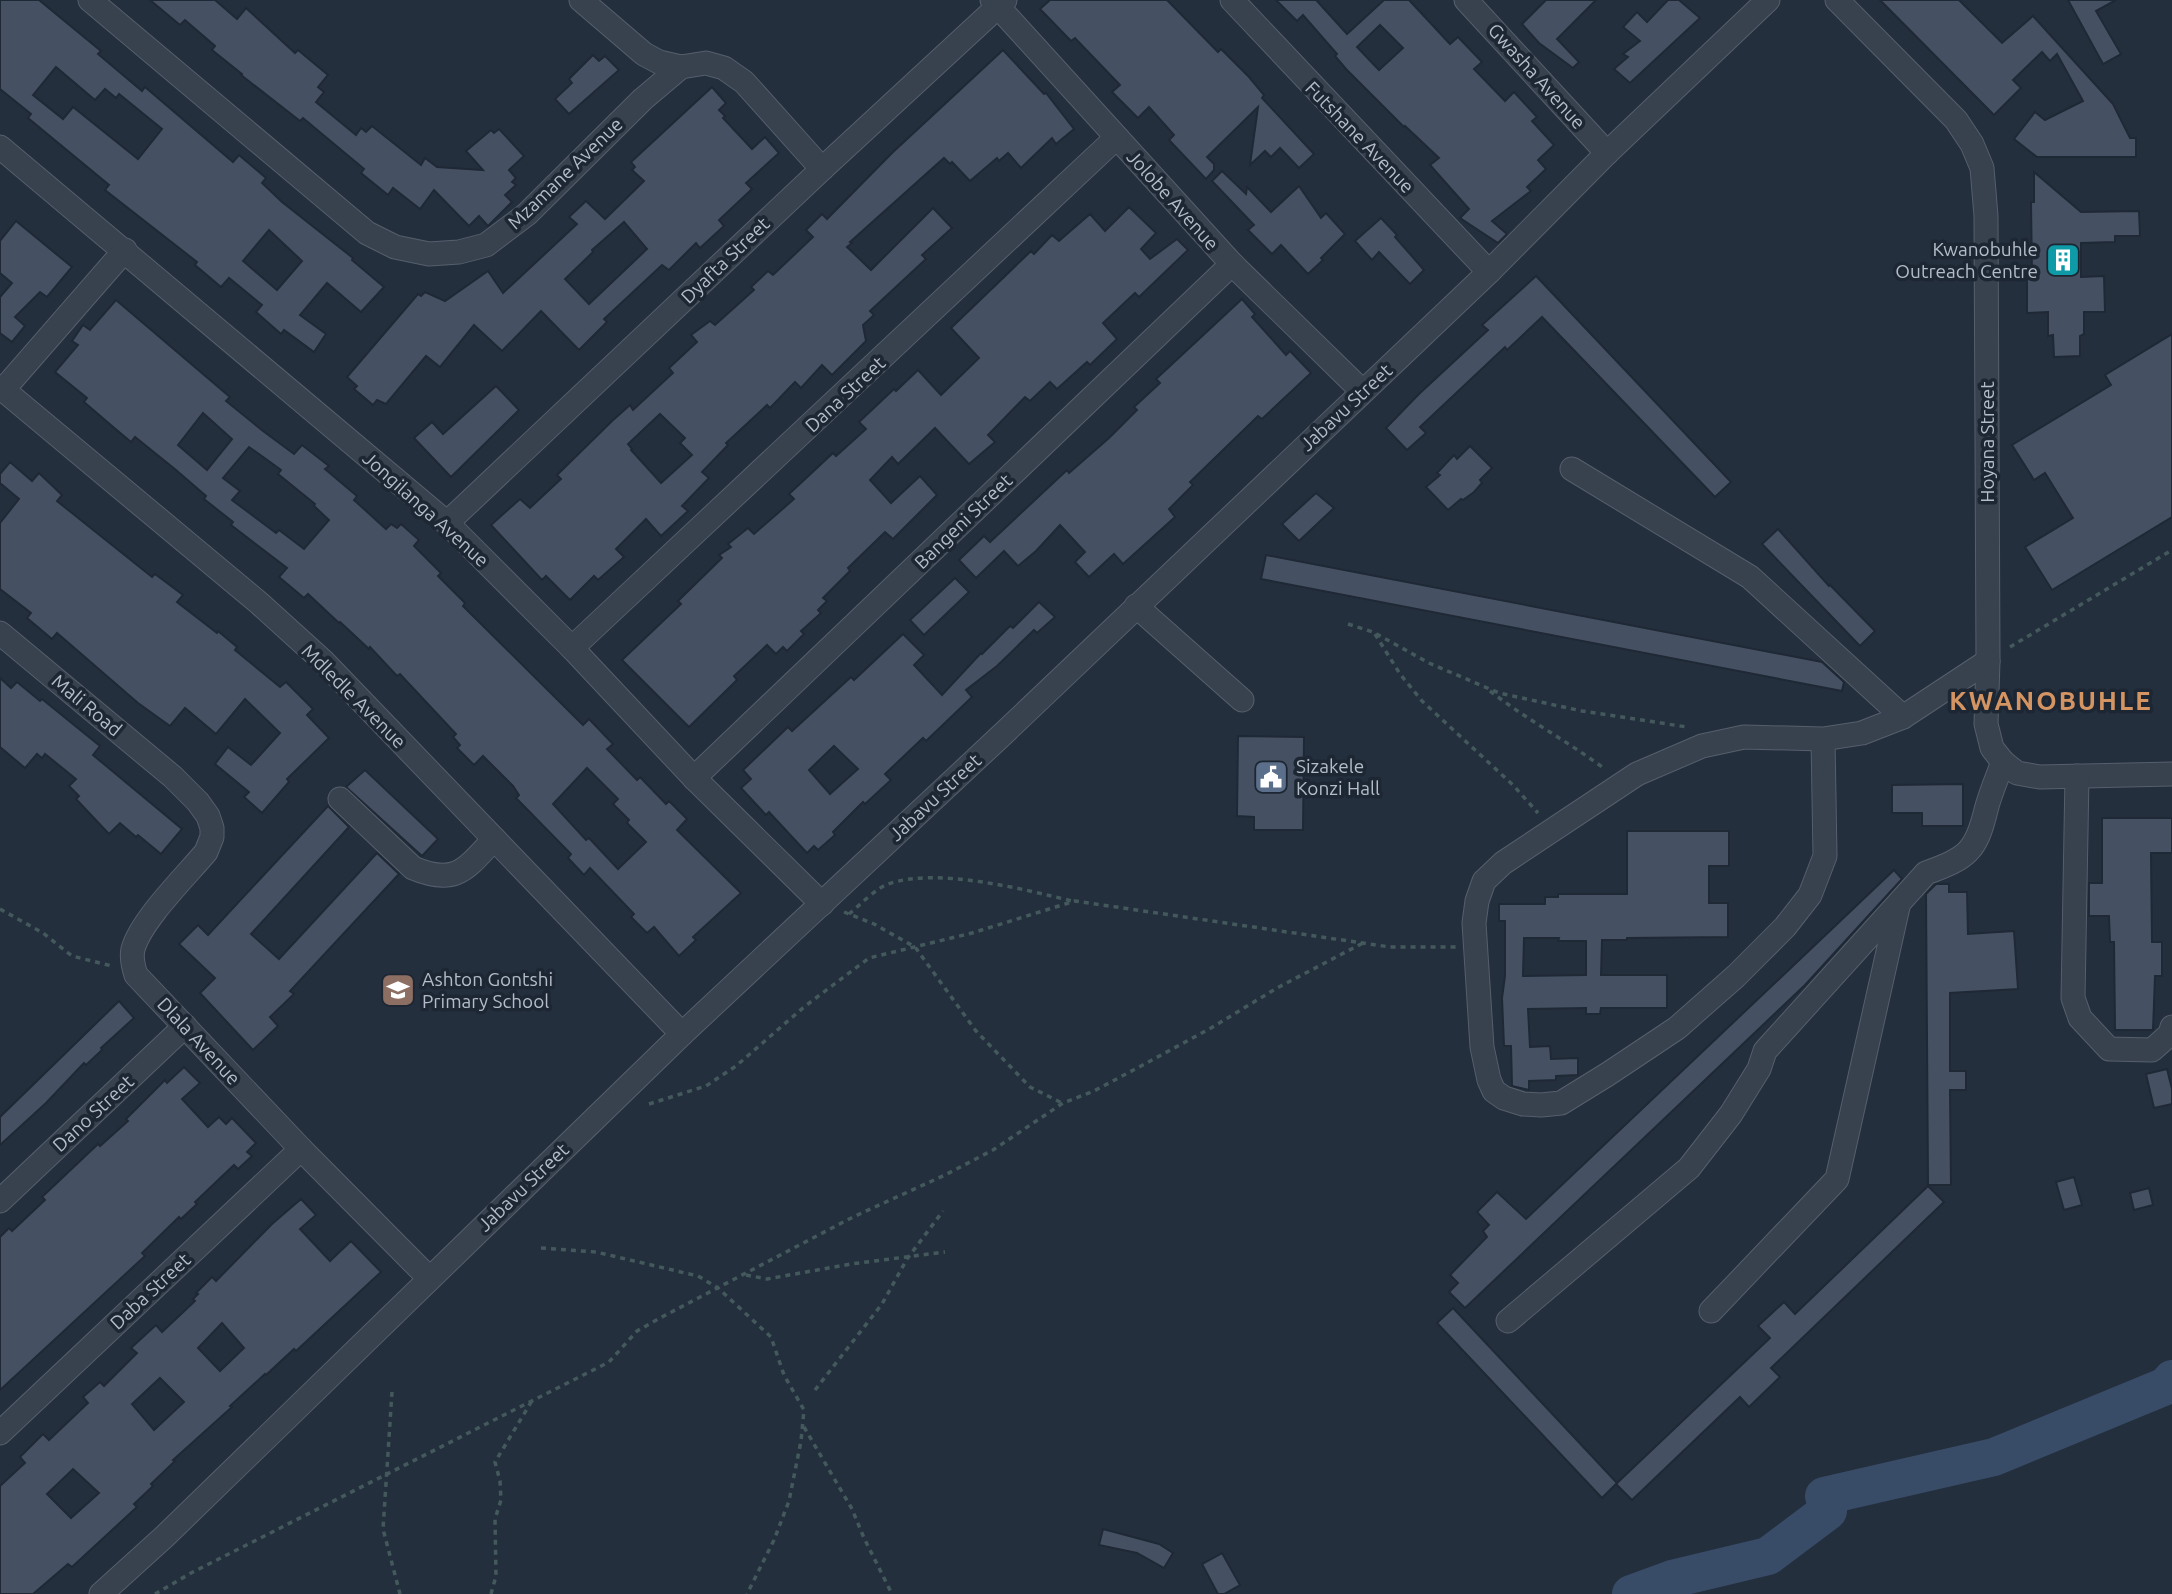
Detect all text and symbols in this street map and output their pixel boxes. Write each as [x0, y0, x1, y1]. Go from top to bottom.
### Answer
street label: Gwasha Avenue [1484, 19, 1590, 133]
street label: Futshane Avenue [1301, 77, 1419, 197]
street label: Mzamane Avenue [503, 113, 627, 233]
street label: Jolobe Avenue [1122, 146, 1224, 254]
street label: Dyafta Street [676, 212, 774, 308]
place label: Kwanobuhle Outreach Centre [1895, 238, 2038, 282]
building icon: Kwanobuhle Outreach Centre [2044, 241, 2082, 279]
street label: Dana Street [800, 351, 890, 437]
street label: Jabavu Street [1296, 359, 1397, 455]
street label: Hoyana Street [1976, 381, 1998, 503]
street label: Jongilanga Avenue [359, 447, 493, 571]
street label: Bangeni Street [910, 469, 1017, 573]
street label: Mdledle Avenue [297, 639, 411, 753]
street label: Mali Road [48, 670, 126, 740]
district label: KWANOBUHLE [1949, 686, 2153, 715]
street label: Jabavu Street [885, 749, 986, 845]
place label: Sizakele Konzi Hall [1296, 755, 1380, 799]
public building icon: Sizakele Konzi Hall [1252, 758, 1290, 796]
place label: Ashton Gontshi Primary School [422, 968, 553, 1012]
school or university icon: Ashton Gontshi Primary School [379, 971, 417, 1009]
street label: Dlala Avenue [153, 993, 245, 1089]
street label: Dano Street [48, 1070, 138, 1156]
street label: Jabavu Street [473, 1138, 573, 1236]
street label: Daba Street [105, 1248, 195, 1334]

